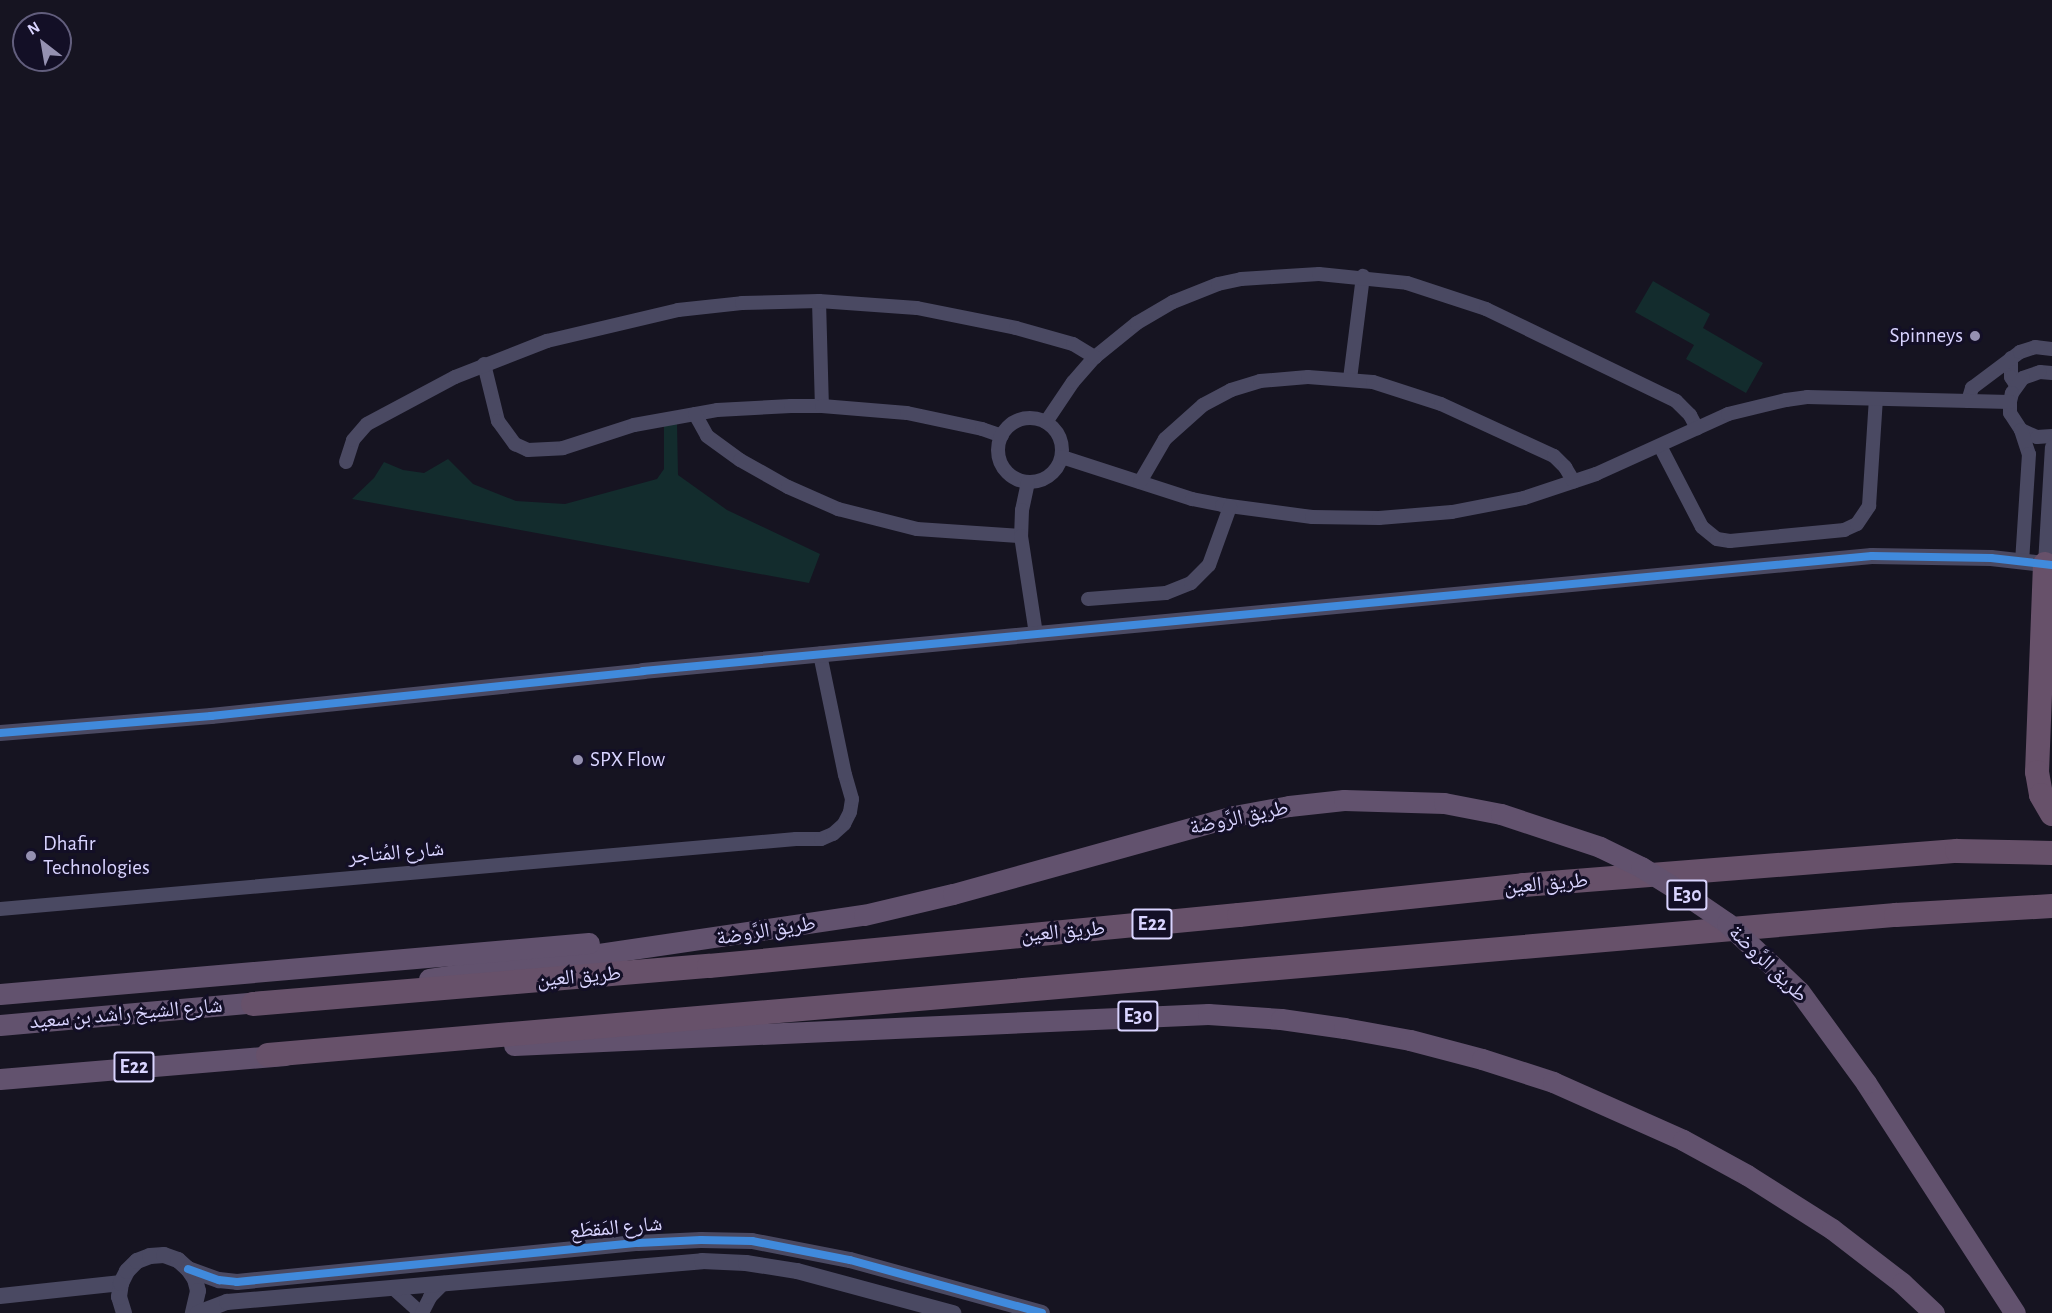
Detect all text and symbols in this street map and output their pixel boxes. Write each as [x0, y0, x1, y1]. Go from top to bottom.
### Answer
north arrow [12, 12, 72, 72]
text: N [25, 19, 43, 38]
place label: Spinneys [1889, 323, 1963, 349]
marker: Spinneys [1968, 329, 1982, 343]
place label: SPX Flow [590, 747, 665, 773]
marker: SPX Flow [571, 753, 585, 767]
street label: طريق الرَّوضة [1187, 795, 1291, 841]
place label: Dhafir Technologies [43, 831, 150, 881]
street label: شارع المُتاجر [347, 836, 445, 870]
marker: Dhafir Technologies [24, 849, 38, 863]
street label: طريق العين [1503, 868, 1589, 900]
road number: E30 [1666, 878, 1708, 912]
road number: E22 [1131, 907, 1173, 941]
street label: طريق الرَّوضة [715, 911, 817, 951]
street label: طريق العين [1020, 916, 1106, 948]
street label: طريق الرَّوضة [1723, 920, 1813, 1008]
street label: طريق العين [536, 961, 622, 993]
street label: شارع الشيخ راشد بن سعيد [28, 993, 224, 1035]
road number: E30 [1117, 999, 1159, 1033]
road number: E22 [113, 1050, 155, 1084]
street label: شارع المَقطَع [569, 1211, 663, 1245]

